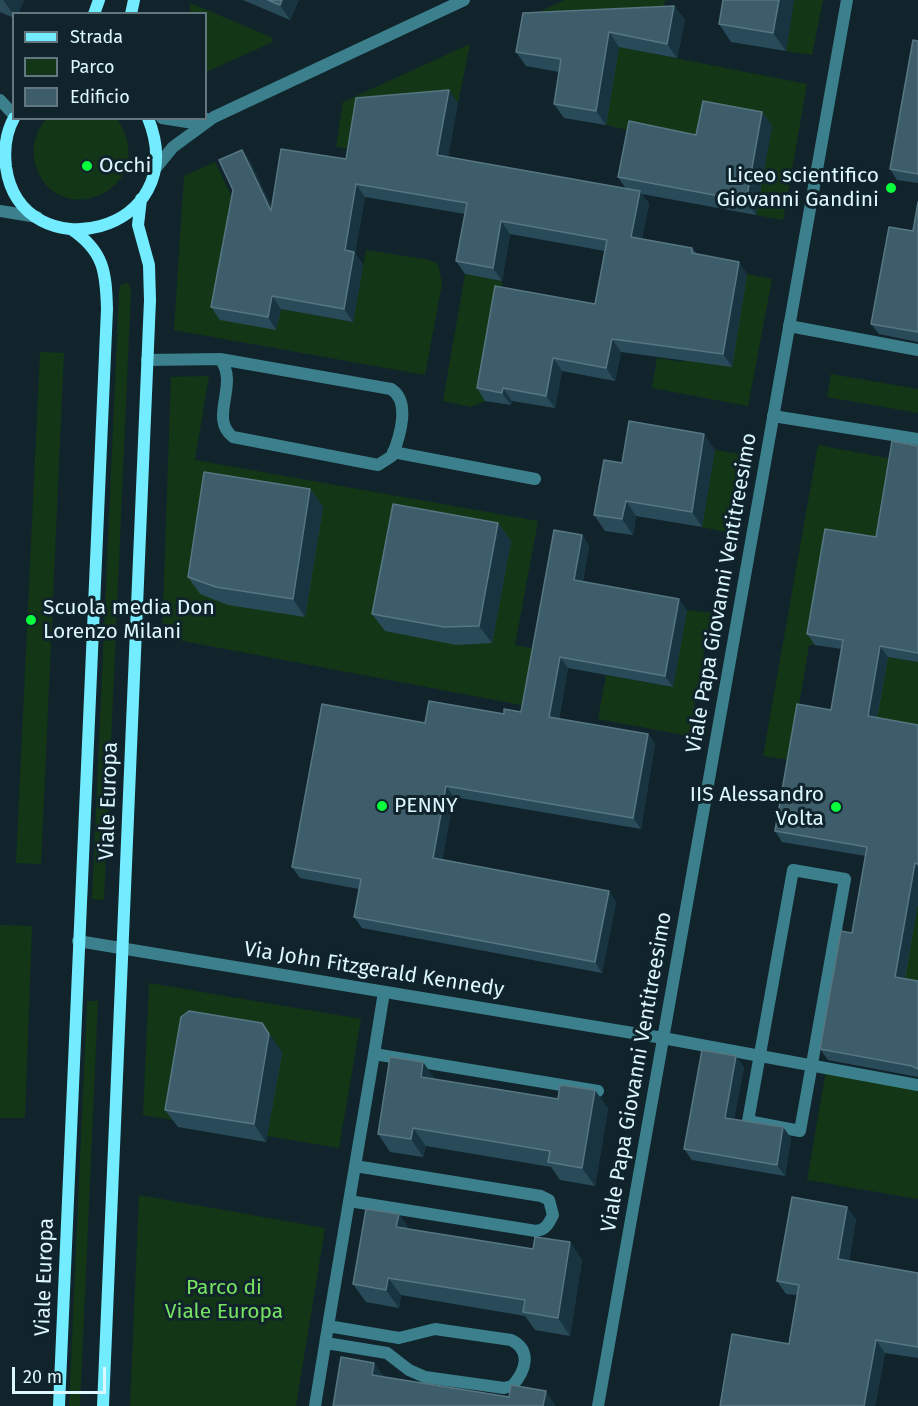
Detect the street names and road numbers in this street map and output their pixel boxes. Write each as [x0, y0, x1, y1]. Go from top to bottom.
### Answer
street label: Viale Papa Giovanni Ventitreesimo [681, 431, 763, 755]
street label: Viale Europa [94, 741, 124, 861]
street label: Viale Papa Giovanni Ventitreesimo [596, 910, 678, 1234]
street label: Via John Fitzgerald Kennedy [242, 937, 506, 1003]
street label: Viale Europa [30, 1217, 60, 1337]

